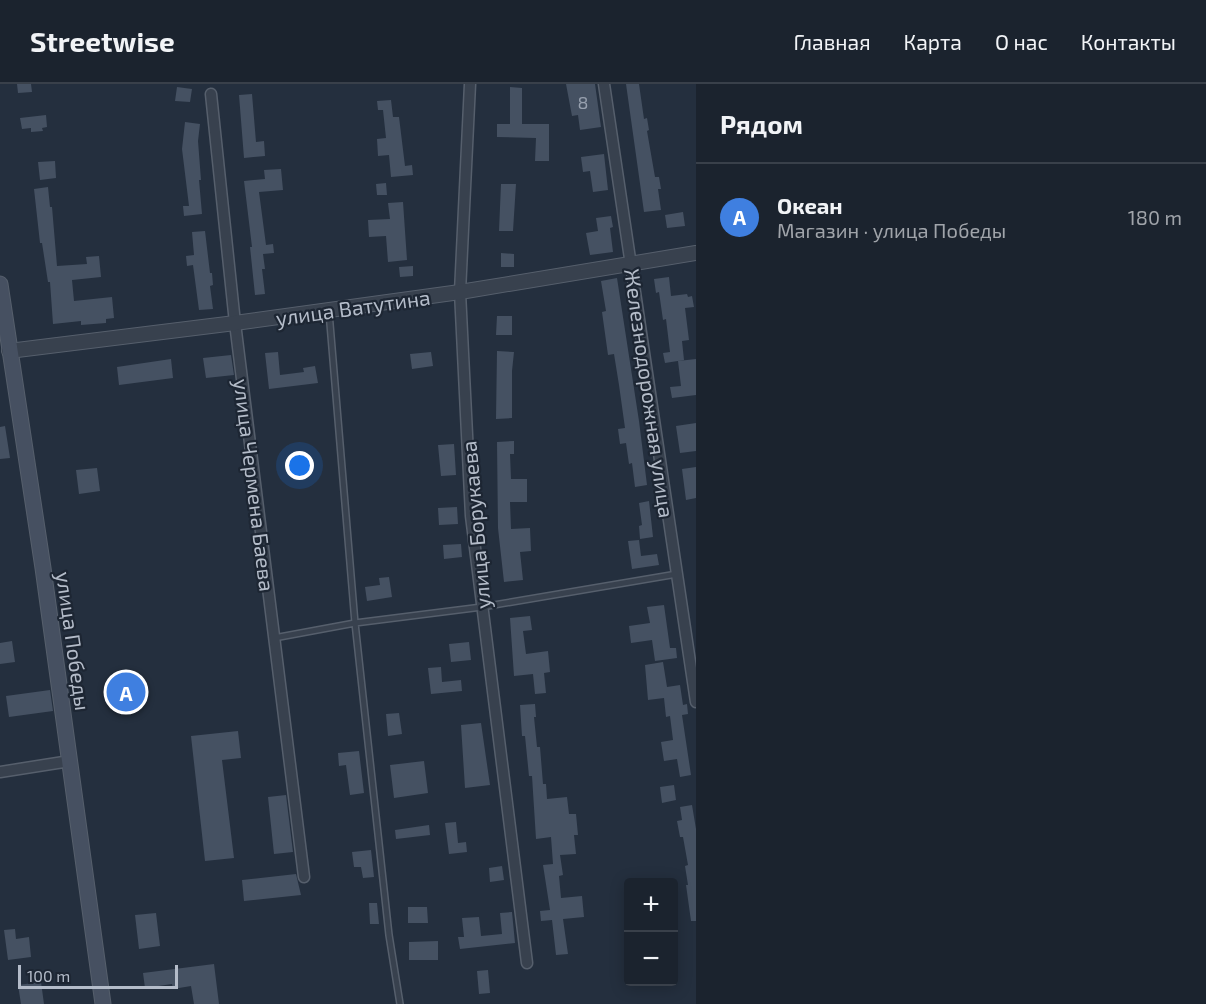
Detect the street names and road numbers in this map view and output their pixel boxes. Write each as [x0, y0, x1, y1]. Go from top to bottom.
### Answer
street label: Железнодорожная улица [619, 267, 680, 519]
street label: улица Ватутина [274, 284, 432, 331]
street label: улица Чермена Баева [229, 377, 280, 593]
street label: улица Борукаева [455, 440, 496, 610]
street label: улица Победы [51, 570, 96, 712]

